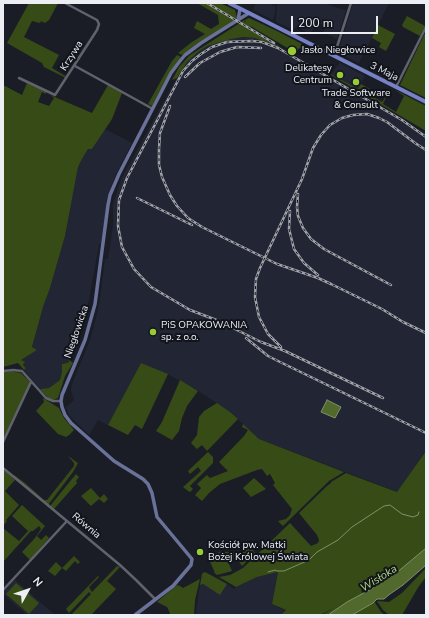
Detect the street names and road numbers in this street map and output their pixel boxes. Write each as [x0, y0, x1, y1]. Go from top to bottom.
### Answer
street label: Krzywa [58, 39, 86, 73]
street label: 3 Maja [368, 60, 400, 84]
street label: Niegłowicka [62, 304, 92, 360]
street label: Równia [69, 511, 103, 541]

